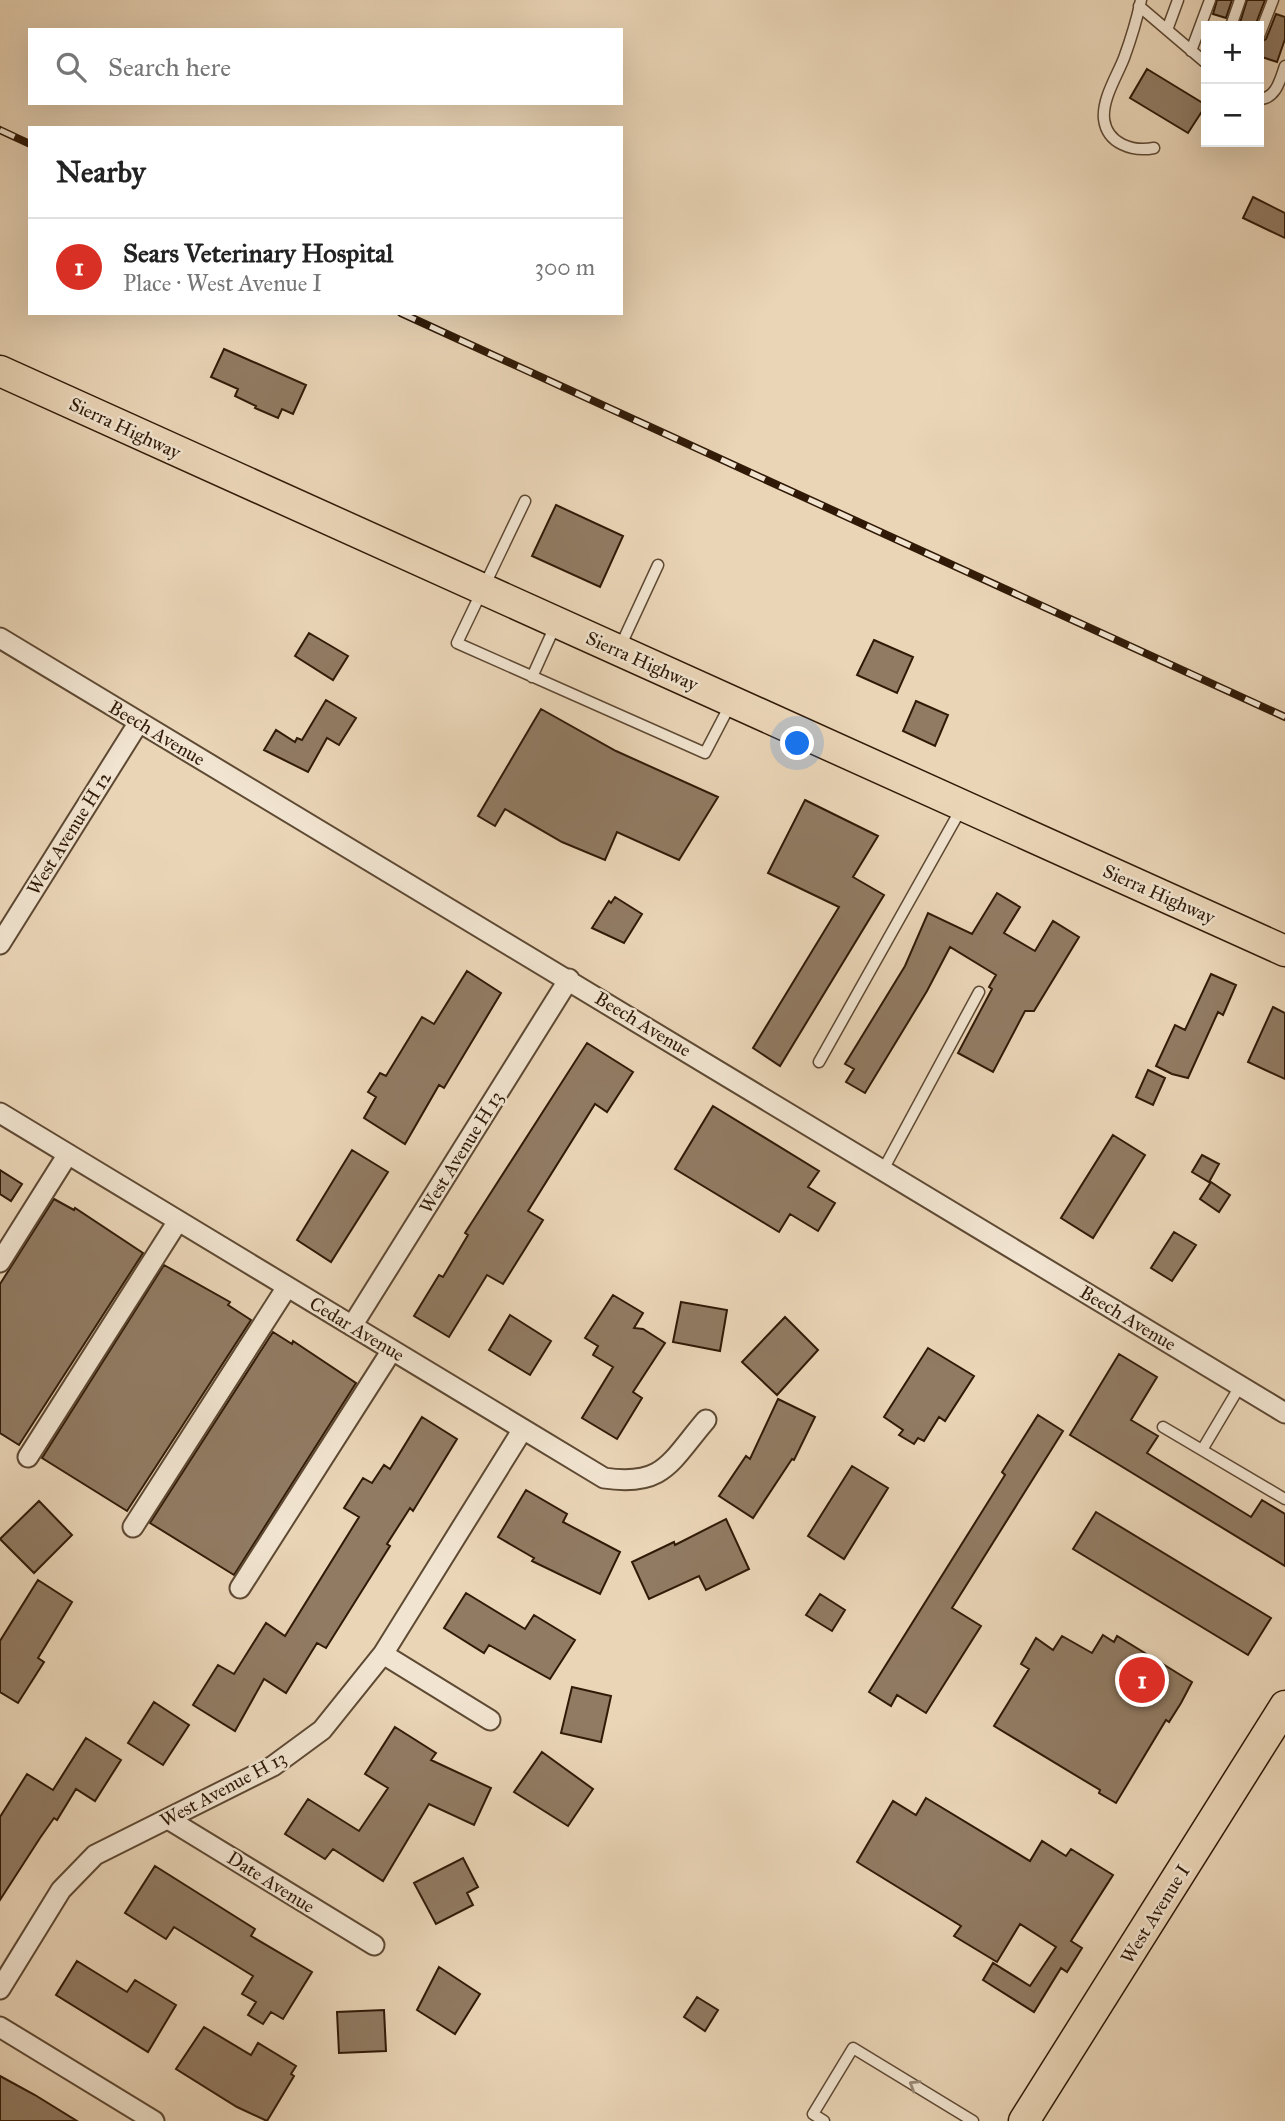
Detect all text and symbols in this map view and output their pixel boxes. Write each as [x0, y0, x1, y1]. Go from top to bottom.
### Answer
map controls [1201, 21, 1264, 147]
button: + [1201, 21, 1264, 84]
search box [28, 28, 623, 105]
icon: search [52, 48, 90, 86]
text: Search here [108, 51, 231, 83]
button: − [1201, 84, 1264, 147]
text: Nearby [56, 154, 146, 190]
text: Sears Veterinary Hospital [123, 237, 393, 269]
text: 1 [74, 253, 84, 281]
text: 300 m [535, 253, 595, 281]
text: Place · West Avenue I [123, 269, 322, 297]
street label: Sierra Highway [65, 392, 185, 465]
street label: Sierra Highway [582, 626, 703, 697]
street label: Beech Avenue [105, 695, 209, 771]
your location [780, 726, 814, 760]
street label: West Avenue H 12 [22, 766, 117, 899]
street label: Sierra Highway [1099, 859, 1220, 930]
street label: Beech Avenue [591, 986, 695, 1062]
street label: West Avenue H 13 [414, 1087, 508, 1217]
street label: Beech Avenue [1076, 1280, 1180, 1356]
street label: Cedar Avenue [305, 1292, 409, 1366]
pin: 1 [1119, 1654, 1165, 1706]
street label: West Avenue H 13 [156, 1746, 290, 1832]
street label: Date Avenue [223, 1846, 319, 1918]
street label: West Avenue I [1116, 1860, 1194, 1968]
one-way arrow [909, 2081, 922, 2094]

